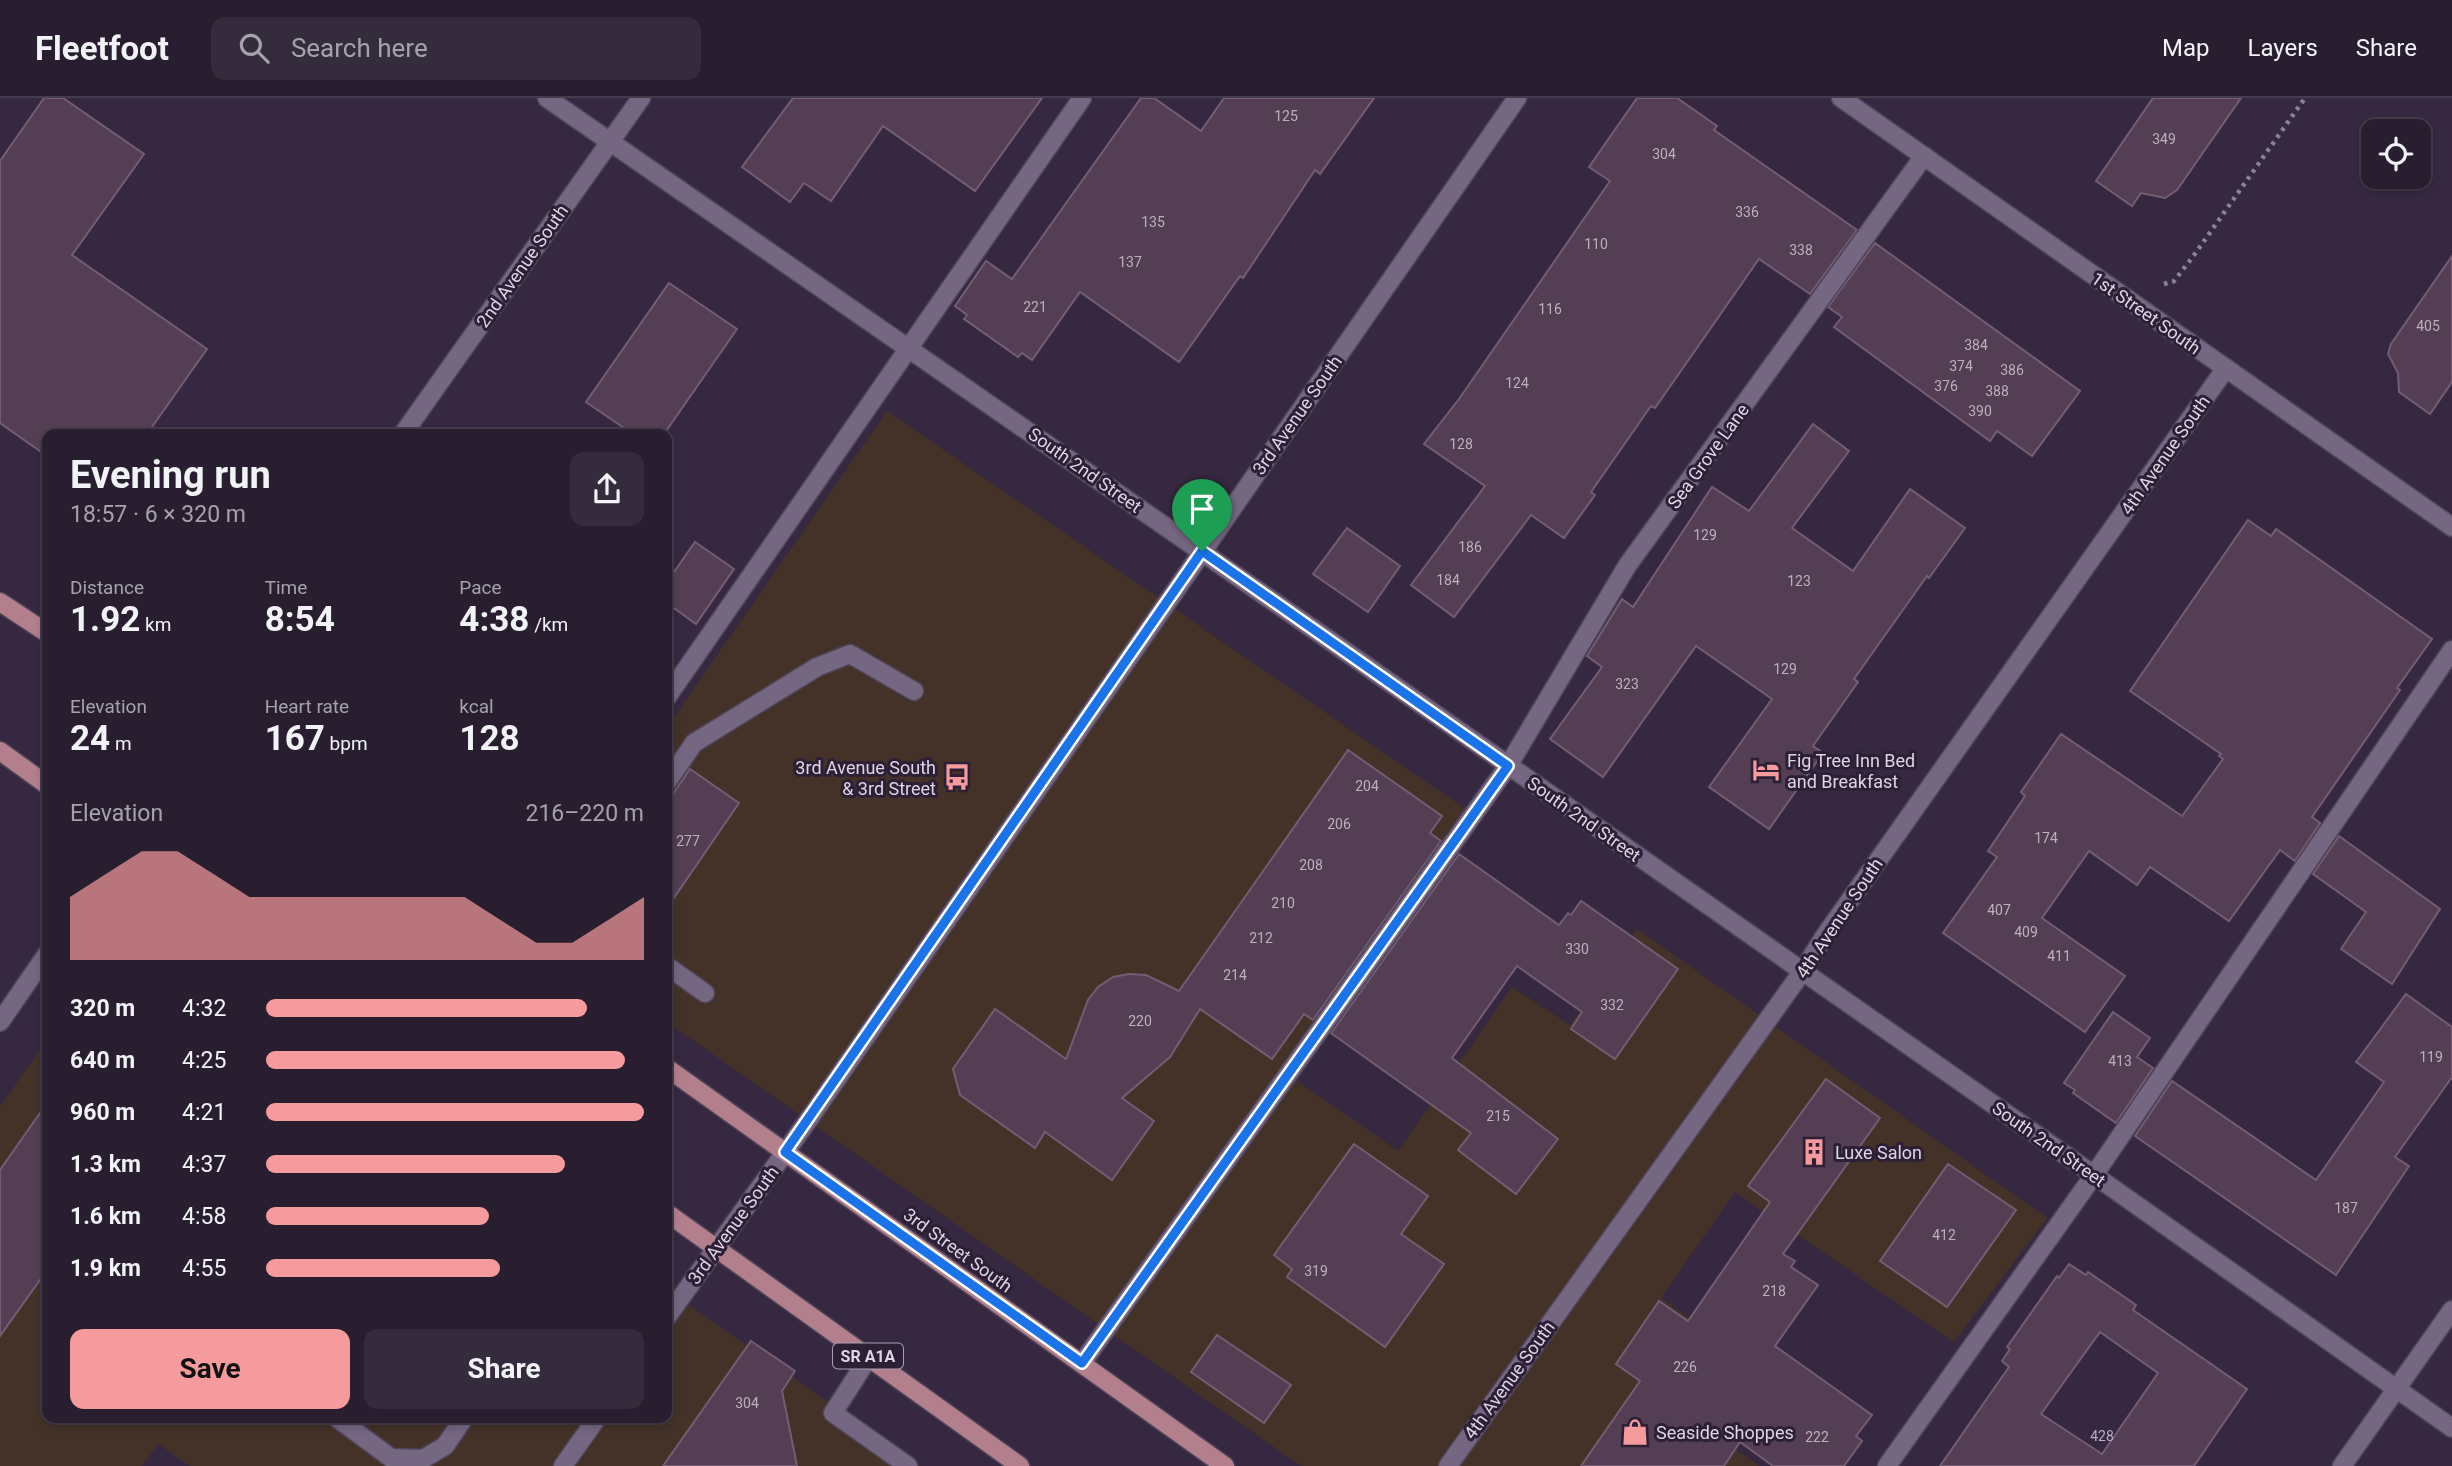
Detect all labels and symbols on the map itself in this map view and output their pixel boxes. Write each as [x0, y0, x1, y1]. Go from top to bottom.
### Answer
house number: 125 [1274, 108, 1298, 124]
house number: 349 [2152, 131, 2176, 147]
house number: 304 [1652, 146, 1676, 162]
street label: 2nd Avenue South [472, 201, 572, 331]
house number: 336 [1735, 204, 1759, 220]
house number: 135 [1141, 214, 1165, 230]
house number: 110 [1584, 236, 1608, 252]
house number: 338 [1789, 242, 1813, 258]
house number: 137 [1118, 254, 1142, 270]
street label: 1st Street South [2087, 268, 2205, 358]
house number: 221 [1023, 299, 1047, 315]
house number: 116 [1538, 301, 1562, 317]
house number: 405 [2416, 318, 2440, 334]
house number: 384 [1964, 337, 1988, 353]
street label: 3rd Avenue South [1248, 351, 1346, 479]
house number: 374 [1949, 358, 1973, 374]
house number: 386 [2000, 362, 2024, 378]
house number: 124 [1505, 375, 1529, 391]
house number: 376 [1934, 378, 1958, 394]
house number: 388 [1985, 383, 2009, 399]
street label: 4th Avenue South [2116, 391, 2214, 519]
street label: Sea Grove Lane [1663, 400, 1753, 512]
house number: 390 [1968, 403, 1992, 419]
street label: South 2nd Street [1024, 423, 1146, 517]
house number: 128 [1449, 436, 1473, 452]
pin [1172, 479, 1232, 551]
house number: 129 [1693, 527, 1717, 543]
house number: 186 [1458, 539, 1482, 555]
house number: 184 [1436, 572, 1460, 588]
house number: 123 [1787, 573, 1811, 589]
house number: 129 [1773, 661, 1797, 677]
house number: 323 [1615, 676, 1639, 692]
place label: Fig Tree Inn Bed and Breakfast [1787, 750, 1915, 792]
hotel icon: Fig Tree Inn Bed and Breakfast [1751, 755, 1781, 785]
place label: 3rd Avenue South & 3rd Street [795, 757, 936, 799]
bus stop icon: 3rd Avenue South & 3rd Street [942, 762, 972, 792]
street label: South 2nd Street [1523, 772, 1645, 866]
house number: 204 [1355, 778, 1379, 794]
house number: 206 [1327, 816, 1351, 832]
house number: 174 [2034, 830, 2058, 846]
house number: 277 [676, 833, 700, 849]
street label: 4th Avenue South [1791, 854, 1887, 982]
house number: 208 [1299, 857, 1323, 873]
house number: 210 [1271, 895, 1295, 911]
house number: 407 [1987, 902, 2011, 918]
house number: 409 [2014, 924, 2038, 940]
house number: 212 [1249, 930, 1273, 946]
house number: 330 [1565, 941, 1589, 957]
house number: 411 [2047, 948, 2071, 964]
house number: 214 [1223, 967, 1247, 983]
house number: 332 [1600, 997, 1624, 1013]
house number: 220 [1128, 1013, 1152, 1029]
house number: 119 [2419, 1049, 2443, 1065]
house number: 413 [2108, 1053, 2132, 1069]
street label: South 2nd Street [1988, 1097, 2110, 1191]
house number: 215 [1486, 1108, 1510, 1124]
building icon: Luxe Salon [1799, 1137, 1829, 1167]
place label: Luxe Salon [1835, 1142, 1922, 1163]
street label: 3rd Avenue South [683, 1162, 783, 1288]
house number: 187 [2334, 1200, 2358, 1216]
street label: 3rd Street South [900, 1204, 1016, 1296]
house number: 412 [1932, 1227, 1956, 1243]
house number: 319 [1304, 1263, 1328, 1279]
house number: 218 [1762, 1283, 1786, 1299]
street label: 4th Avenue South [1459, 1317, 1559, 1443]
road number: SR A1A [833, 1344, 903, 1368]
house number: 226 [1673, 1359, 1697, 1375]
house number: 304 [735, 1395, 759, 1411]
shop icon: Seaside Shoppes [1620, 1417, 1650, 1447]
place label: Seaside Shoppes [1656, 1422, 1794, 1443]
house number: 428 [2090, 1428, 2114, 1444]
house number: 222 [1805, 1429, 1829, 1445]

